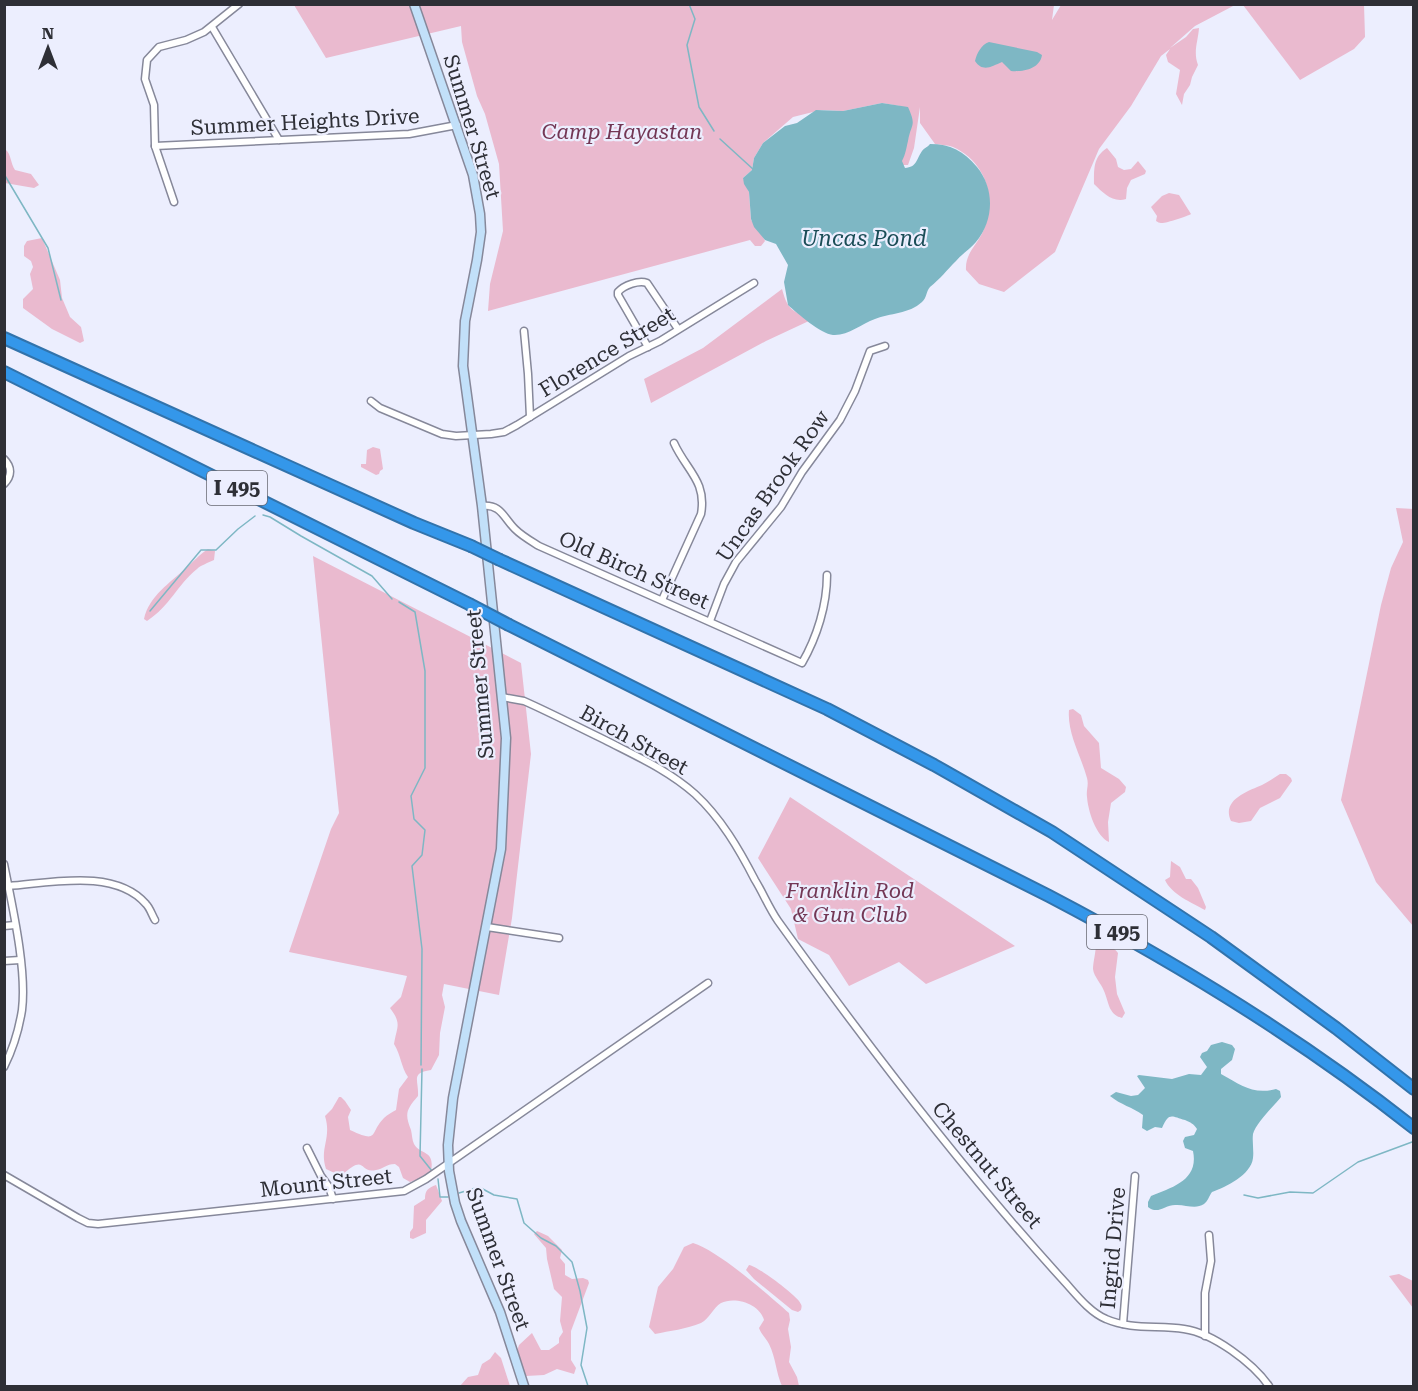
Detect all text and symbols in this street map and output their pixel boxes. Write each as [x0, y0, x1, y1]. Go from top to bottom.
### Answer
north arrow [18, 18, 78, 78]
text: N [42, 24, 54, 43]
street label: Summer Street [439, 52, 505, 202]
street label: Summer Heights Drive [190, 104, 420, 140]
park label: Camp Hayastan [542, 120, 702, 144]
water label: Uncas Pond [801, 226, 927, 251]
street label: Florence Street [535, 302, 679, 402]
street label: Uncas Brook Row [712, 405, 835, 566]
road number: I 495 [207, 471, 267, 505]
street label: Old Birch Street [555, 526, 713, 614]
street label: Summer Street [461, 608, 498, 760]
street label: Birch Street [576, 700, 692, 780]
park label: Franklin Rod & Gun Club [785, 879, 914, 927]
road number: I 495 [1087, 915, 1147, 949]
street label: Chestnut Street [927, 1097, 1047, 1233]
street label: Mount Street [259, 1164, 393, 1202]
street label: Summer Street [461, 1184, 535, 1334]
street label: Ingrid Drive [1096, 1186, 1130, 1310]

